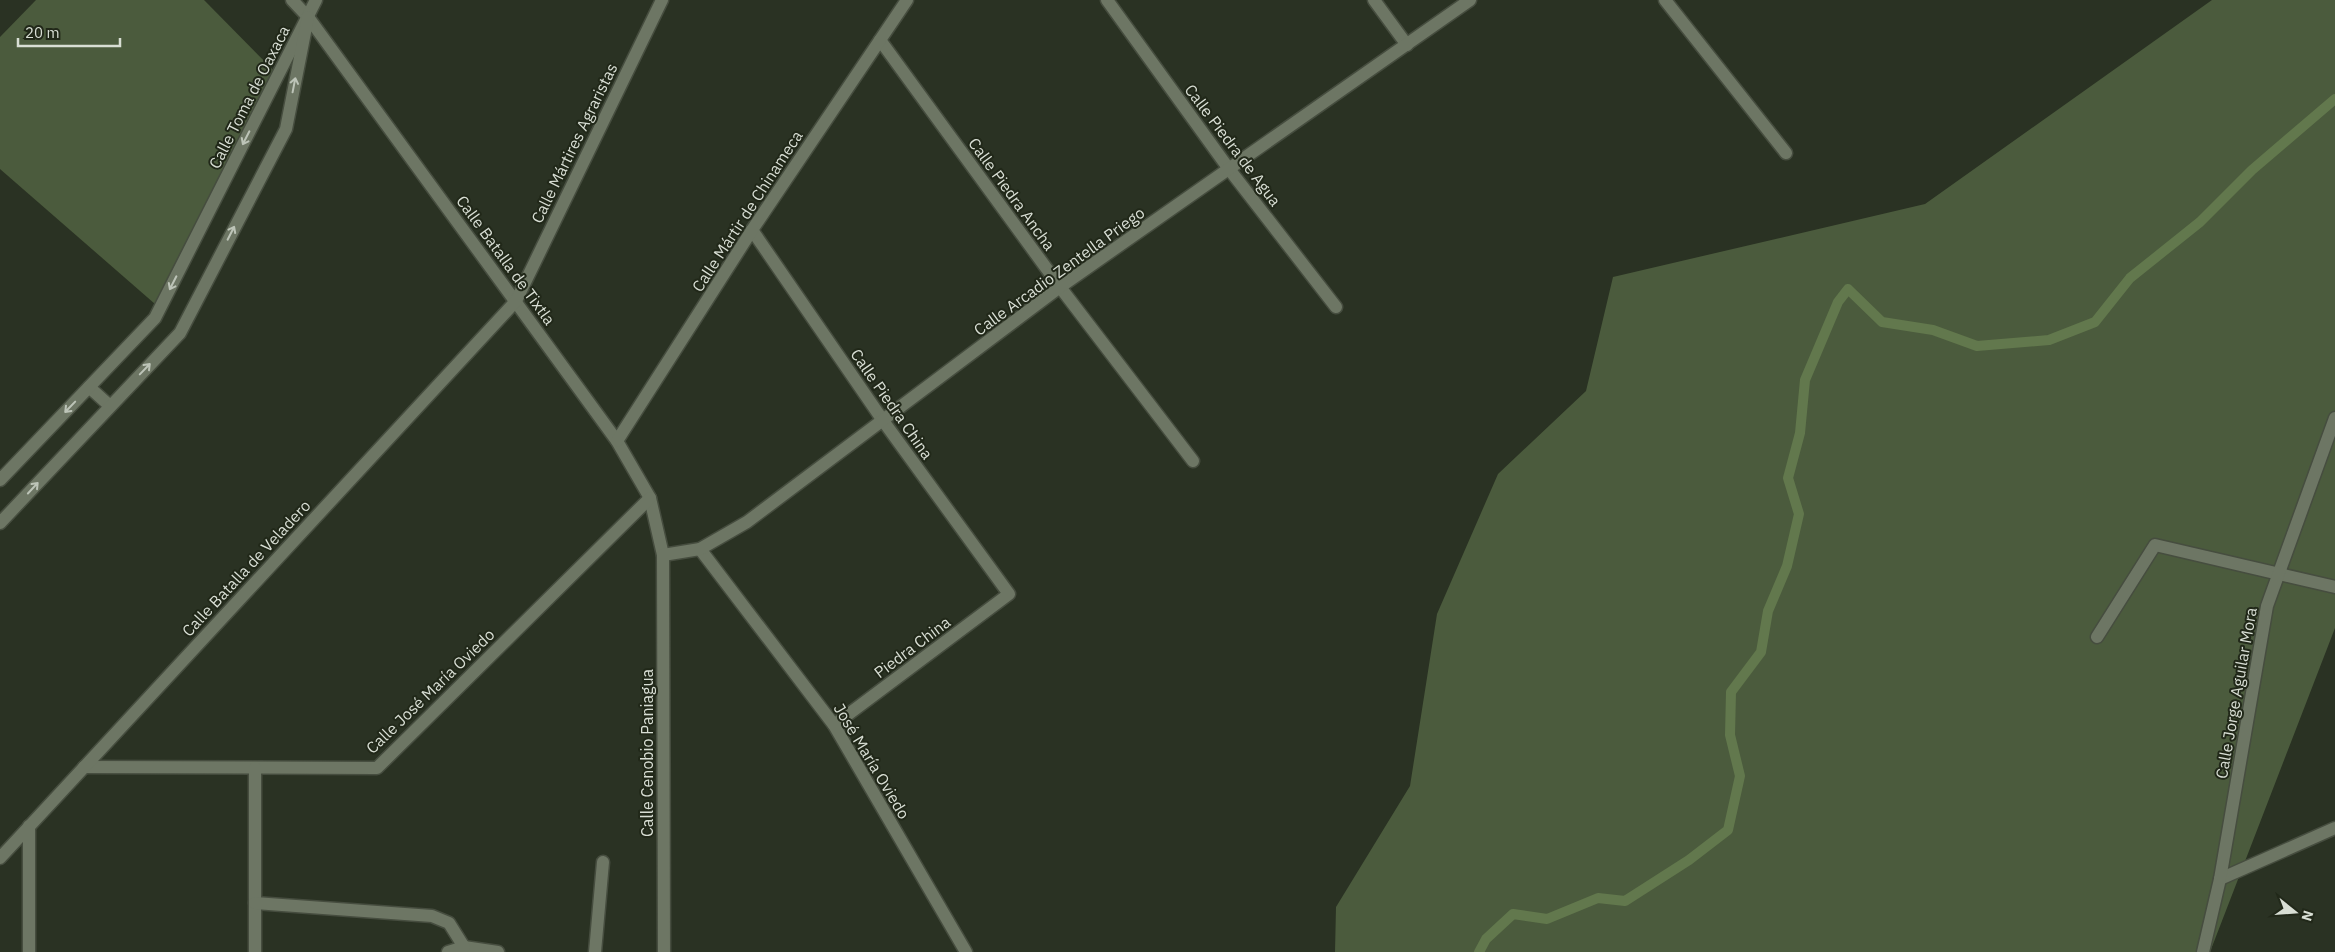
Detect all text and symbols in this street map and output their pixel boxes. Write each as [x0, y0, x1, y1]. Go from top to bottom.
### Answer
scale bar [18, 15, 120, 47]
street label: Calle Toma de Oaxaca [204, 22, 294, 172]
text: 20 m [25, 23, 60, 42]
street label: Calle Mártires Agraristas [527, 60, 621, 226]
one-way arrow [290, 78, 300, 94]
street label: Calle Piedra de Agua [1181, 80, 1286, 210]
street label: Calle Mártir de Chinameca [687, 126, 807, 295]
one-way arrow [241, 130, 250, 145]
street label: Calle Piedra Ancha [964, 134, 1060, 255]
street label: Calle Batalla de Tixtla [452, 191, 560, 329]
street label: Calle Arcadio Zentella Priego [970, 202, 1148, 340]
one-way arrow [226, 226, 236, 241]
one-way arrow [168, 275, 177, 290]
street label: Calle Piedra China [846, 345, 938, 463]
one-way arrow [139, 363, 151, 376]
one-way arrow [63, 401, 76, 413]
one-way arrow [27, 481, 39, 494]
street label: Calle Batalla de Veladero [178, 496, 314, 640]
street label: Calle Jorge Aguilar Mora [2211, 605, 2261, 780]
street label: Piedra China [870, 611, 955, 682]
street label: Calle José María Oviedo [362, 624, 499, 758]
street label: Calle Cenobio Paniagua [637, 668, 657, 837]
street label: José María Oviedo [830, 700, 914, 823]
north arrow [2270, 887, 2320, 937]
text: N [2297, 908, 2318, 923]

